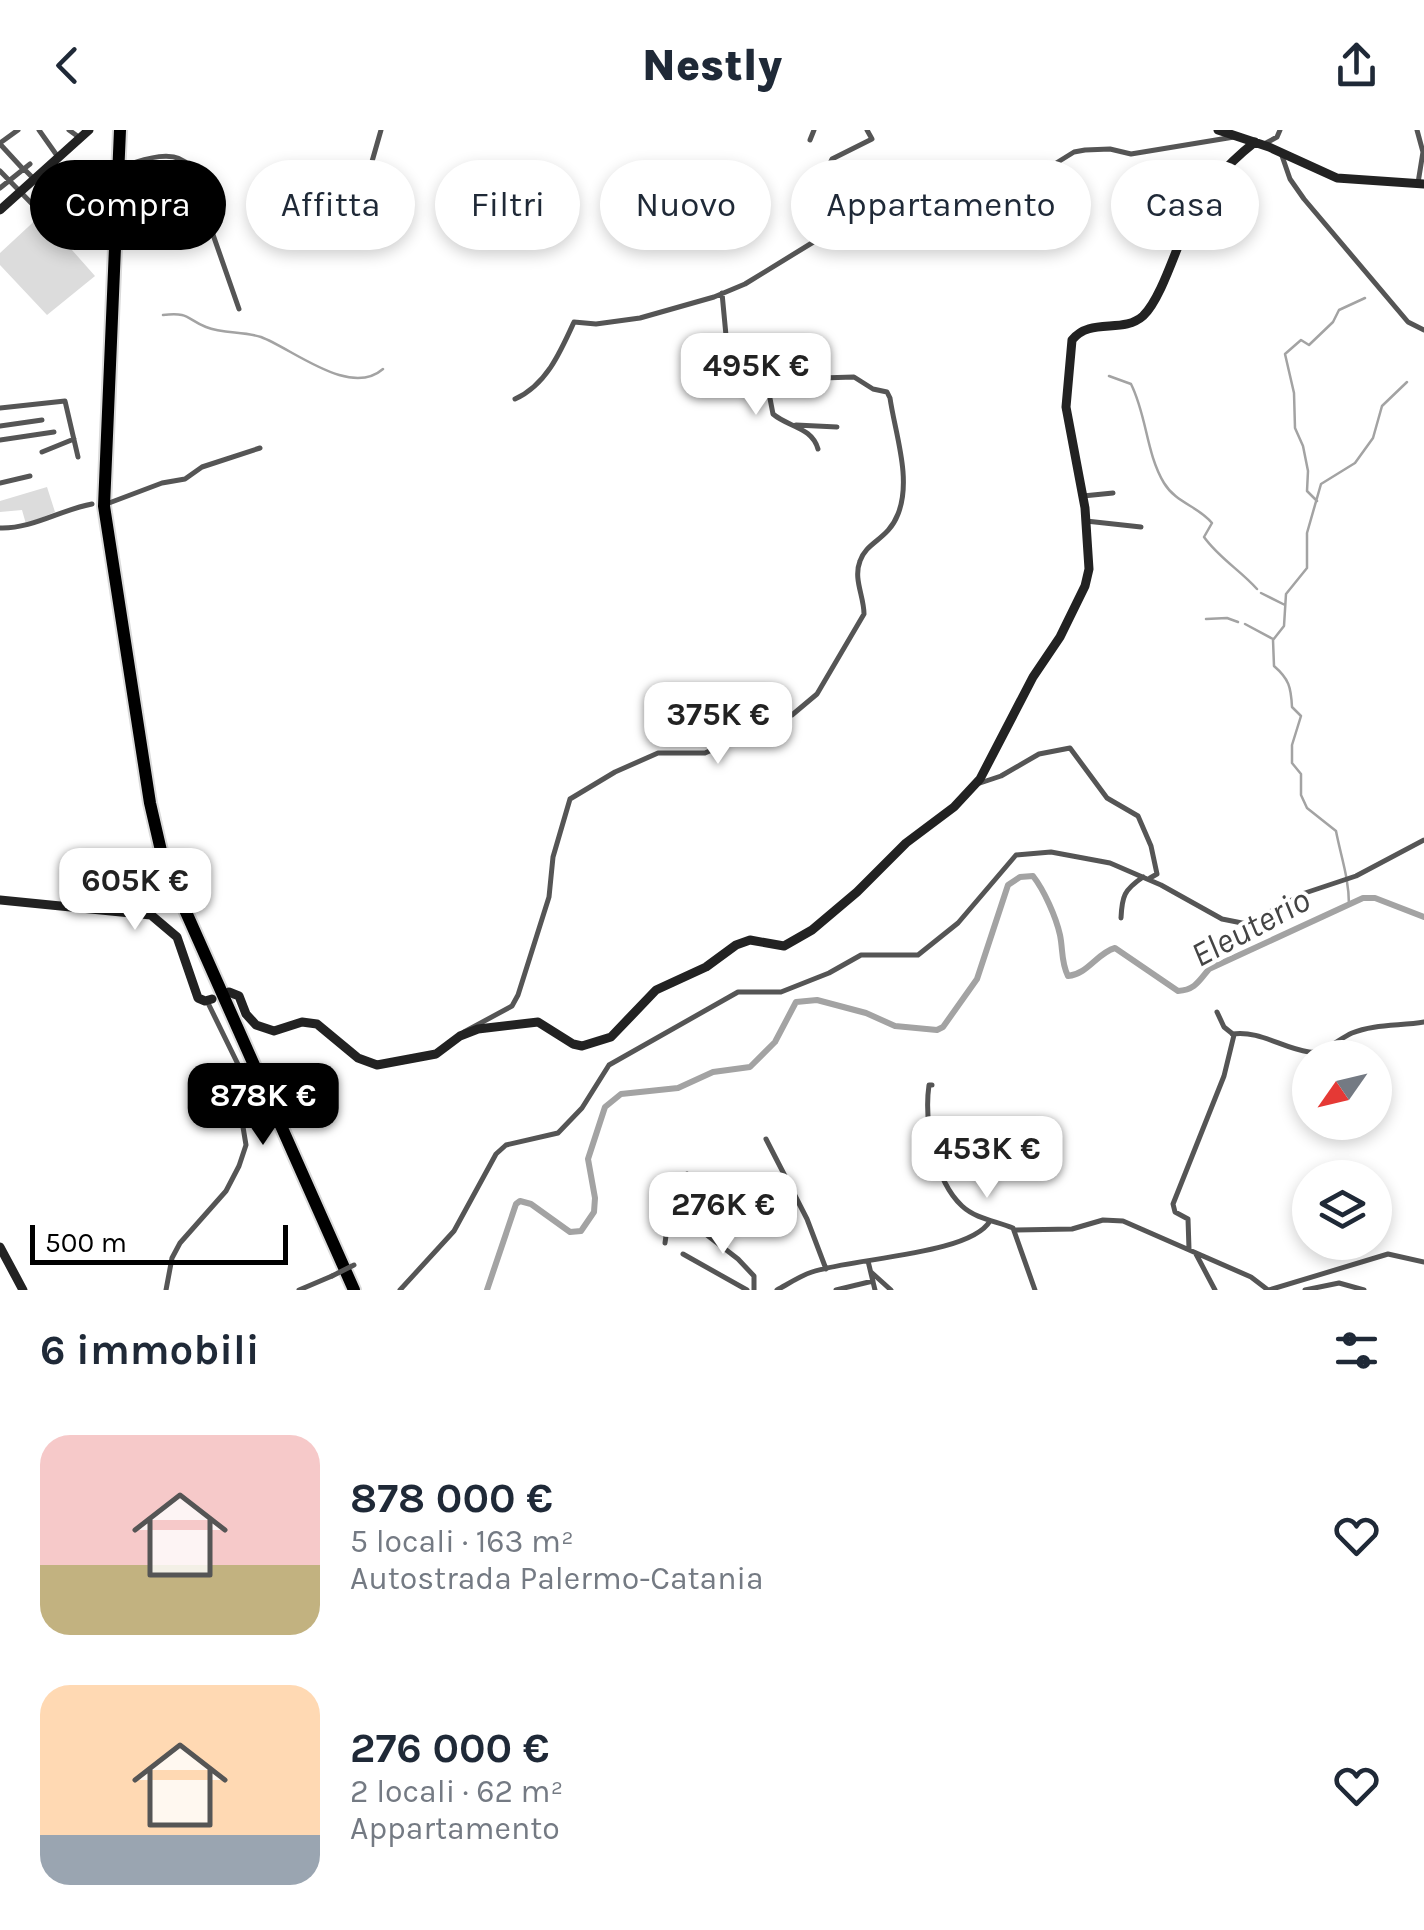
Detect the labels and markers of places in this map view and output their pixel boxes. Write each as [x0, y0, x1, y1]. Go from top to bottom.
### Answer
pin: 495K € [675, 333, 837, 418]
pin: 375K € [637, 682, 799, 767]
pin: 605K € [54, 848, 216, 933]
pin: 878K € [182, 1063, 344, 1148]
pin: 453K € [906, 1116, 1068, 1201]
pin: 276K € [642, 1172, 804, 1257]

